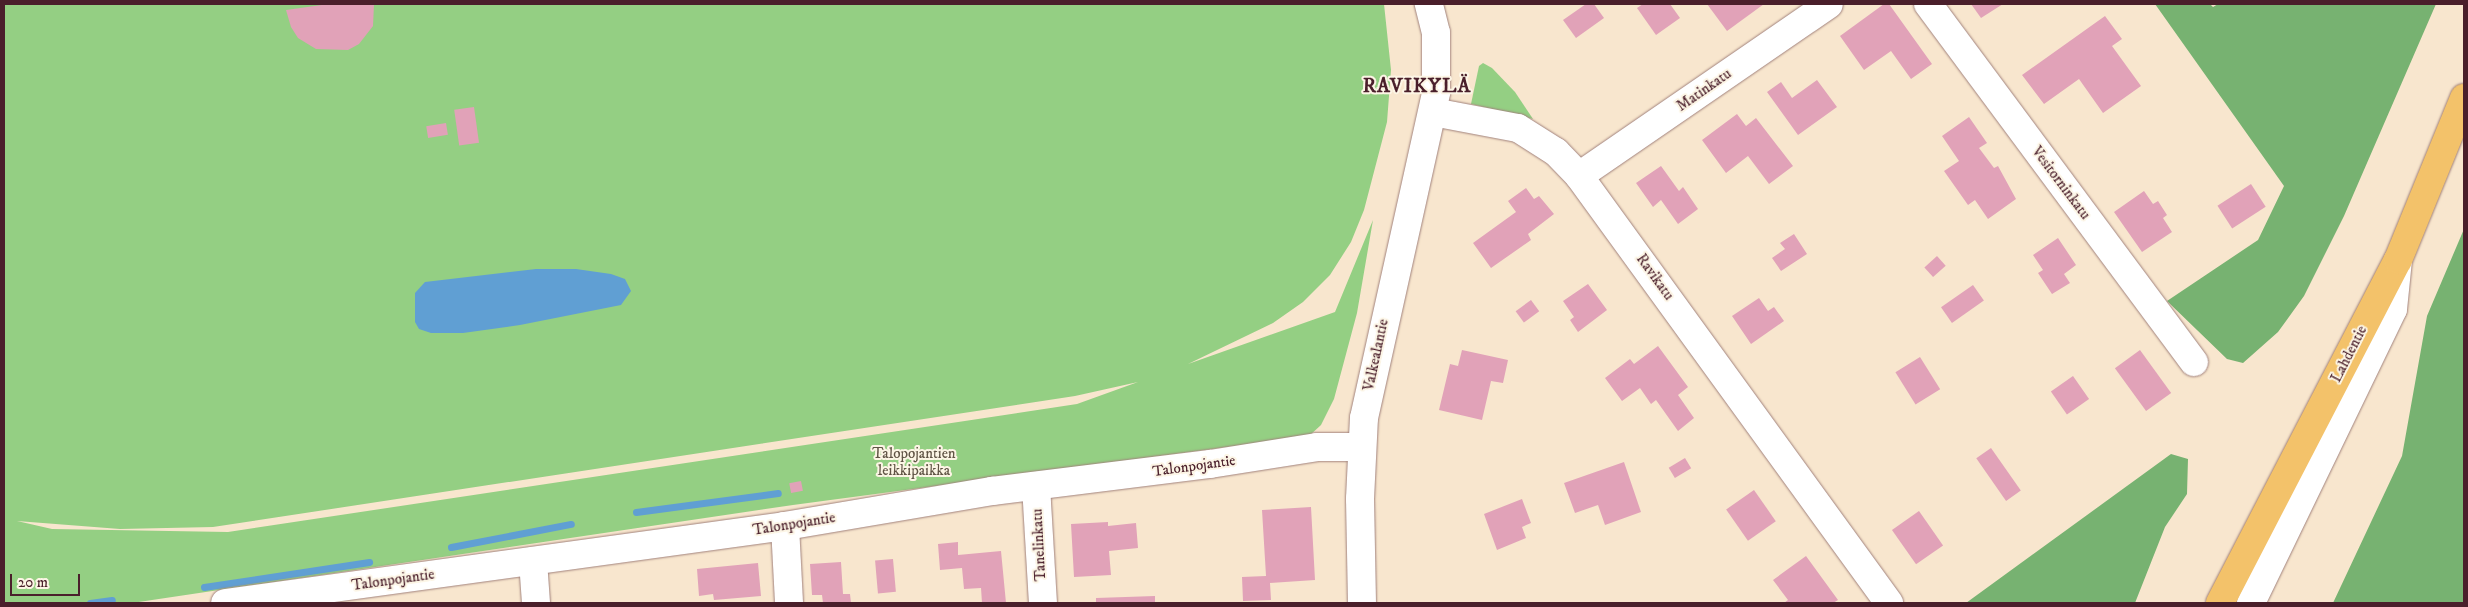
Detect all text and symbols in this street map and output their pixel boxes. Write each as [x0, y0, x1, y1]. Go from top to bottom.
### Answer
street label: Matinkatu [1673, 65, 1735, 115]
district label: RAVIKYLÄ [1362, 74, 1472, 98]
street label: Vesitorninkatu [2028, 143, 2094, 223]
street label: Ravikatu [1632, 250, 1678, 304]
street label: Valkealantie [1360, 318, 1392, 392]
street label: Lahdentie [2327, 323, 2371, 385]
park label: Talopojantien leikkipaikka [872, 444, 956, 479]
street label: Talonpojantie [1151, 451, 1237, 481]
street label: Tanelinkatu [1028, 508, 1050, 582]
street label: Talonpojantie [751, 509, 837, 539]
scale bar [12, 564, 82, 596]
street label: Talonpojantie [350, 565, 436, 595]
text: 20 m [18, 573, 48, 592]

